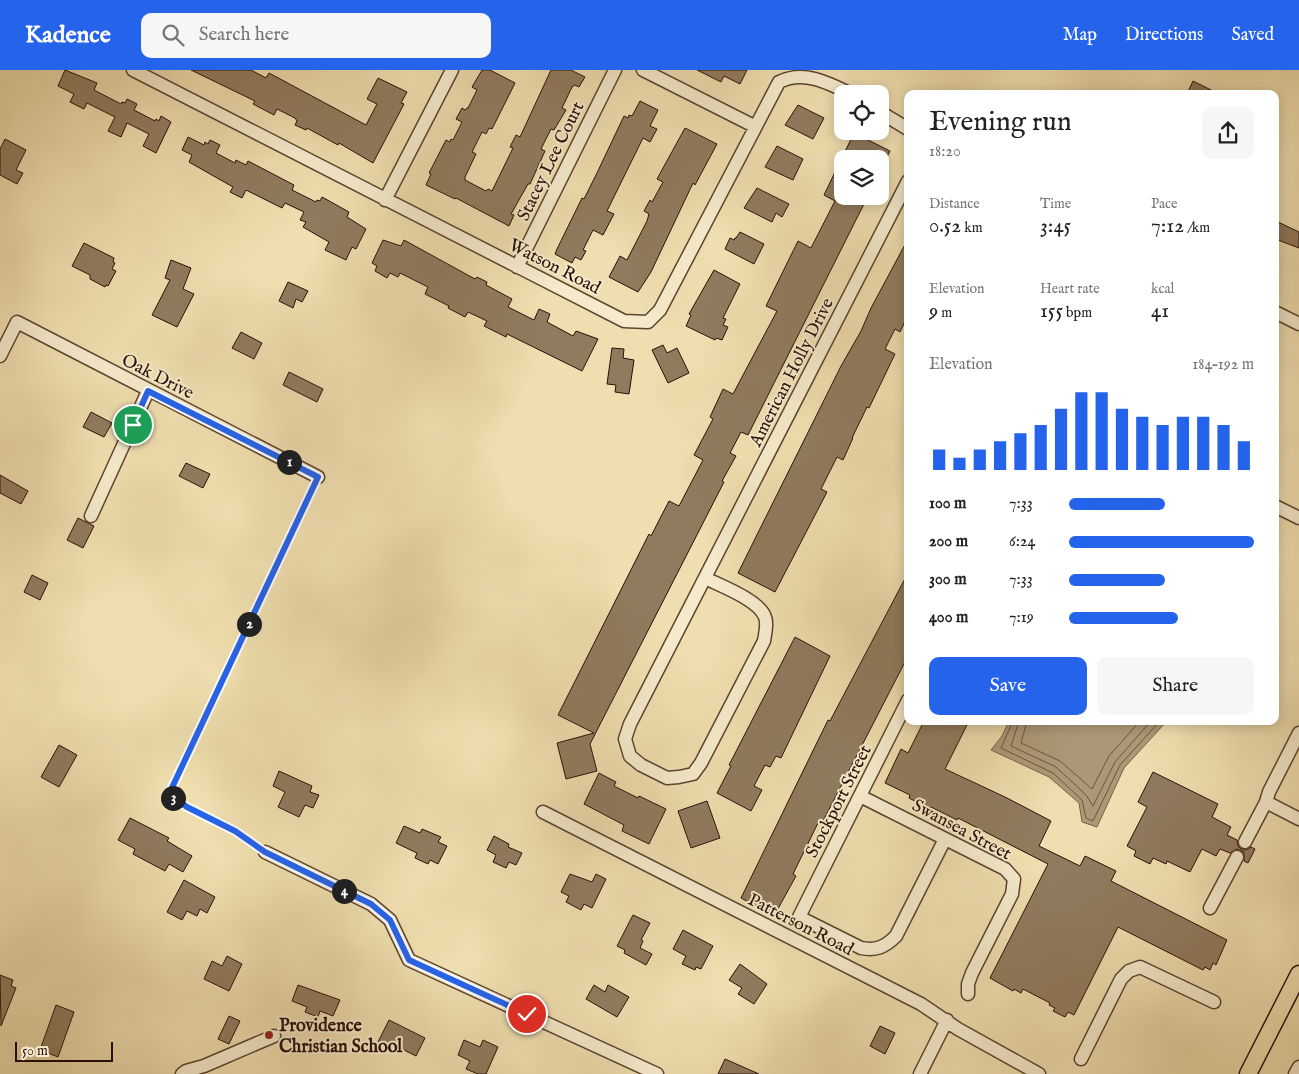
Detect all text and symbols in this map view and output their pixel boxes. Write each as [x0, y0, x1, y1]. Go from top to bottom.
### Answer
search box [141, 13, 491, 58]
text: Kadence [25, 20, 111, 51]
icon: search [159, 21, 187, 49]
text: Search here [199, 23, 289, 47]
text: Map [1063, 24, 1097, 47]
text: Directions [1125, 24, 1203, 47]
text: Saved [1231, 24, 1274, 47]
map controls [834, 85, 889, 205]
button: locate [834, 85, 889, 140]
street label: Stacey Lee Court [513, 98, 590, 225]
text: Evening run [929, 105, 1072, 140]
button: share [1202, 107, 1254, 159]
text: 18:20 [929, 142, 961, 162]
button: layers [834, 150, 889, 205]
text: Distance [929, 195, 980, 213]
text: Time [1040, 195, 1071, 213]
text: Pace [1151, 195, 1178, 213]
text: 0.52 [929, 213, 961, 240]
text: 3:45 [1040, 213, 1071, 240]
text: 7:12 [1151, 213, 1184, 240]
text: km [961, 219, 983, 237]
text: /km [1184, 219, 1210, 237]
street label: Watson Road [504, 234, 605, 301]
text: Elevation [929, 280, 985, 298]
text: Heart rate [1040, 280, 1100, 298]
text: kcal [1151, 280, 1174, 298]
street label: American Holly Drive [744, 294, 840, 452]
text: 9 [929, 298, 938, 325]
text: 155 [1040, 298, 1063, 325]
text: 41 [1151, 298, 1169, 325]
text: m [938, 304, 952, 322]
text: bpm [1063, 304, 1092, 322]
street label: Oak Drive [117, 349, 197, 405]
text: Elevation [929, 355, 992, 375]
text: 184–192 m [1192, 355, 1254, 375]
pin [112, 404, 154, 446]
icon: arrive [119, 411, 147, 439]
pin: 1 [276, 450, 302, 474]
text: 1 [287, 453, 292, 471]
text: 100 m [929, 494, 966, 514]
text: 7:33 [1009, 494, 1033, 514]
text: 200 m [929, 532, 968, 552]
text: 6:24 [1009, 532, 1035, 552]
text: 300 m [929, 570, 967, 590]
text: 7:33 [1009, 570, 1033, 590]
text: 400 m [929, 608, 968, 628]
text: 7:19 [1009, 608, 1034, 628]
pin: 2 [236, 612, 262, 636]
text: 2 [246, 615, 253, 633]
button: Save [929, 657, 1087, 715]
button: Share [1097, 657, 1254, 715]
street label: Stockport Street [801, 742, 878, 862]
pin: 3 [160, 786, 186, 810]
text: 3 [171, 789, 176, 807]
street label: Swansea Street [908, 795, 1015, 866]
pin: 4 [332, 878, 356, 904]
text: 4 [341, 882, 348, 900]
street label: Patterson Road [744, 889, 857, 962]
pin [506, 993, 548, 1035]
icon: check [513, 1000, 541, 1028]
place label: Providence Christian School [279, 1015, 403, 1059]
marker: Providence Christian School [263, 1029, 275, 1041]
scale bar [15, 1039, 112, 1062]
text: 50 m [22, 1042, 48, 1060]

